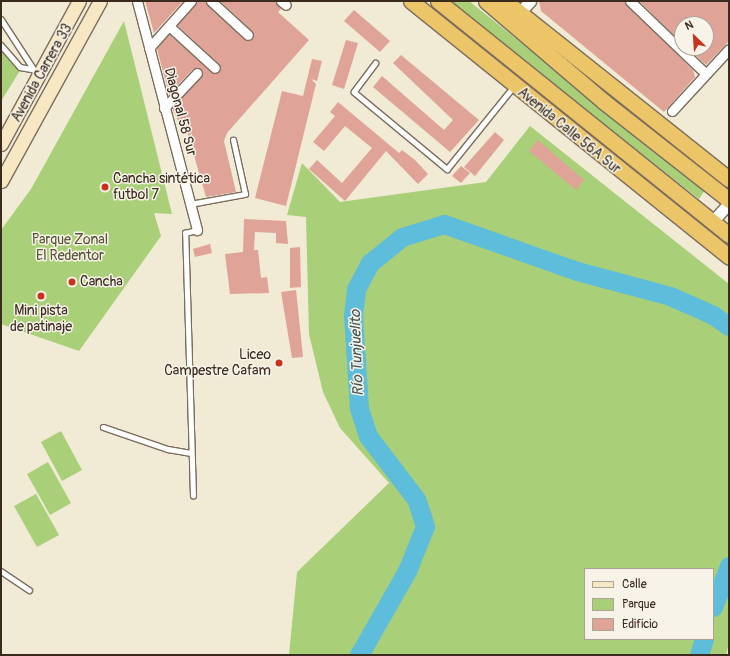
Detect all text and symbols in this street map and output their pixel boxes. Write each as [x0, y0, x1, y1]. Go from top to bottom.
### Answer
north arrow [674, 16, 714, 56]
text: N [683, 18, 695, 33]
street label: Avenida Carrera 33 [8, 21, 76, 125]
street label: Diagonal 58 Sur [160, 66, 200, 158]
street label: Avenida Calle 56A Sur [514, 84, 624, 178]
place label: Cancha sintética futbol 7 [113, 171, 210, 204]
marker: Cancha sintética futbol 7 [100, 182, 110, 192]
park label: Parque Zonal El Redentor [32, 232, 108, 264]
place label: Cancha [80, 274, 123, 290]
marker: Cancha [67, 277, 77, 287]
marker: Mini pista de patinaje [36, 291, 46, 301]
place label: Mini pista de patinaje [10, 303, 72, 336]
water label: Río Tunjuelito [346, 309, 368, 397]
place label: Liceo Campestre Cafam [164, 347, 271, 380]
marker: Liceo Campestre Cafam [274, 358, 284, 368]
legend [584, 568, 714, 640]
text: Calle [622, 577, 647, 592]
text: Parque [622, 597, 656, 612]
text: Edificio [622, 617, 658, 632]

